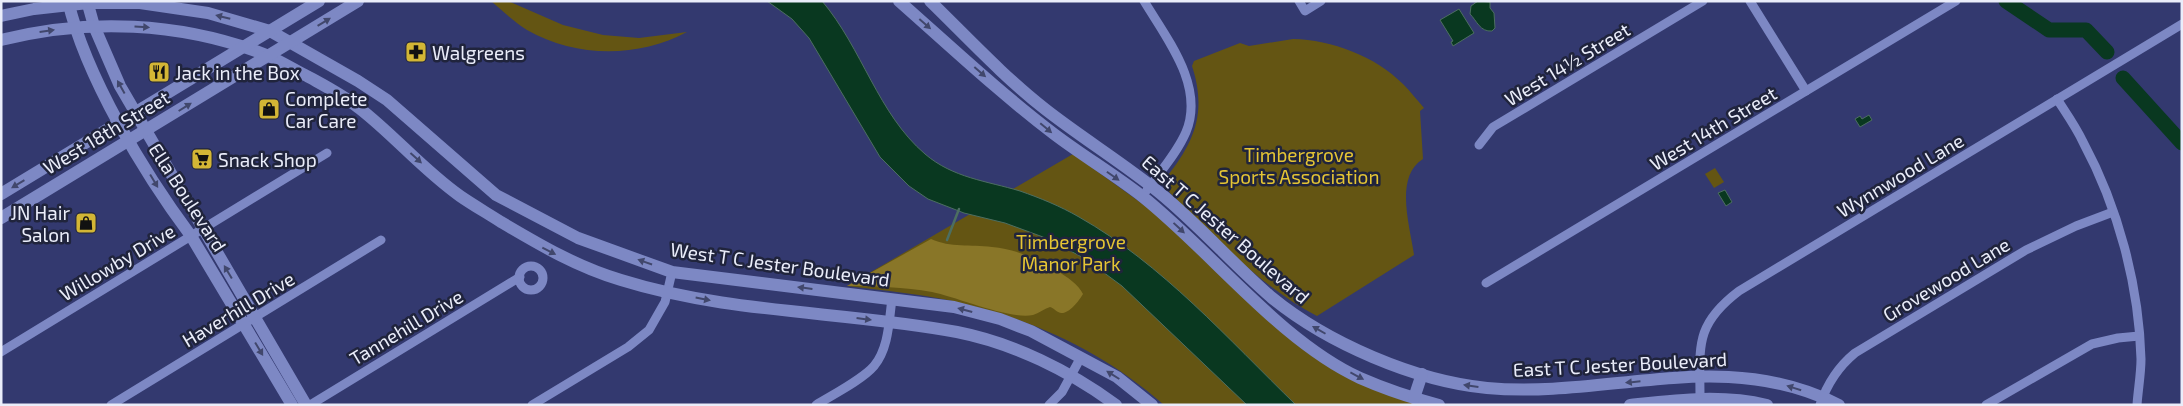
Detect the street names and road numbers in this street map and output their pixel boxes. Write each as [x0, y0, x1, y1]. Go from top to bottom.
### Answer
street label: West 14½ Street [1500, 18, 1634, 110]
street label: West 14th Street [1646, 81, 1780, 175]
street label: West 18th Street [39, 85, 173, 179]
street label: Wynnwood Lane [1832, 128, 1968, 222]
street label: Ella Boulevard [144, 139, 232, 255]
street label: East T C Jester Boulevard [1138, 150, 1314, 308]
street label: Willowby Drive [55, 219, 179, 305]
street label: Grovewood Lane [1878, 232, 2014, 326]
street label: West T C Jester Boulevard [669, 237, 891, 291]
street label: Haverhill Drive [178, 266, 298, 352]
street label: Tannehill Drive [345, 284, 467, 370]
street label: East T C Jester Boulevard [1512, 347, 1728, 381]

